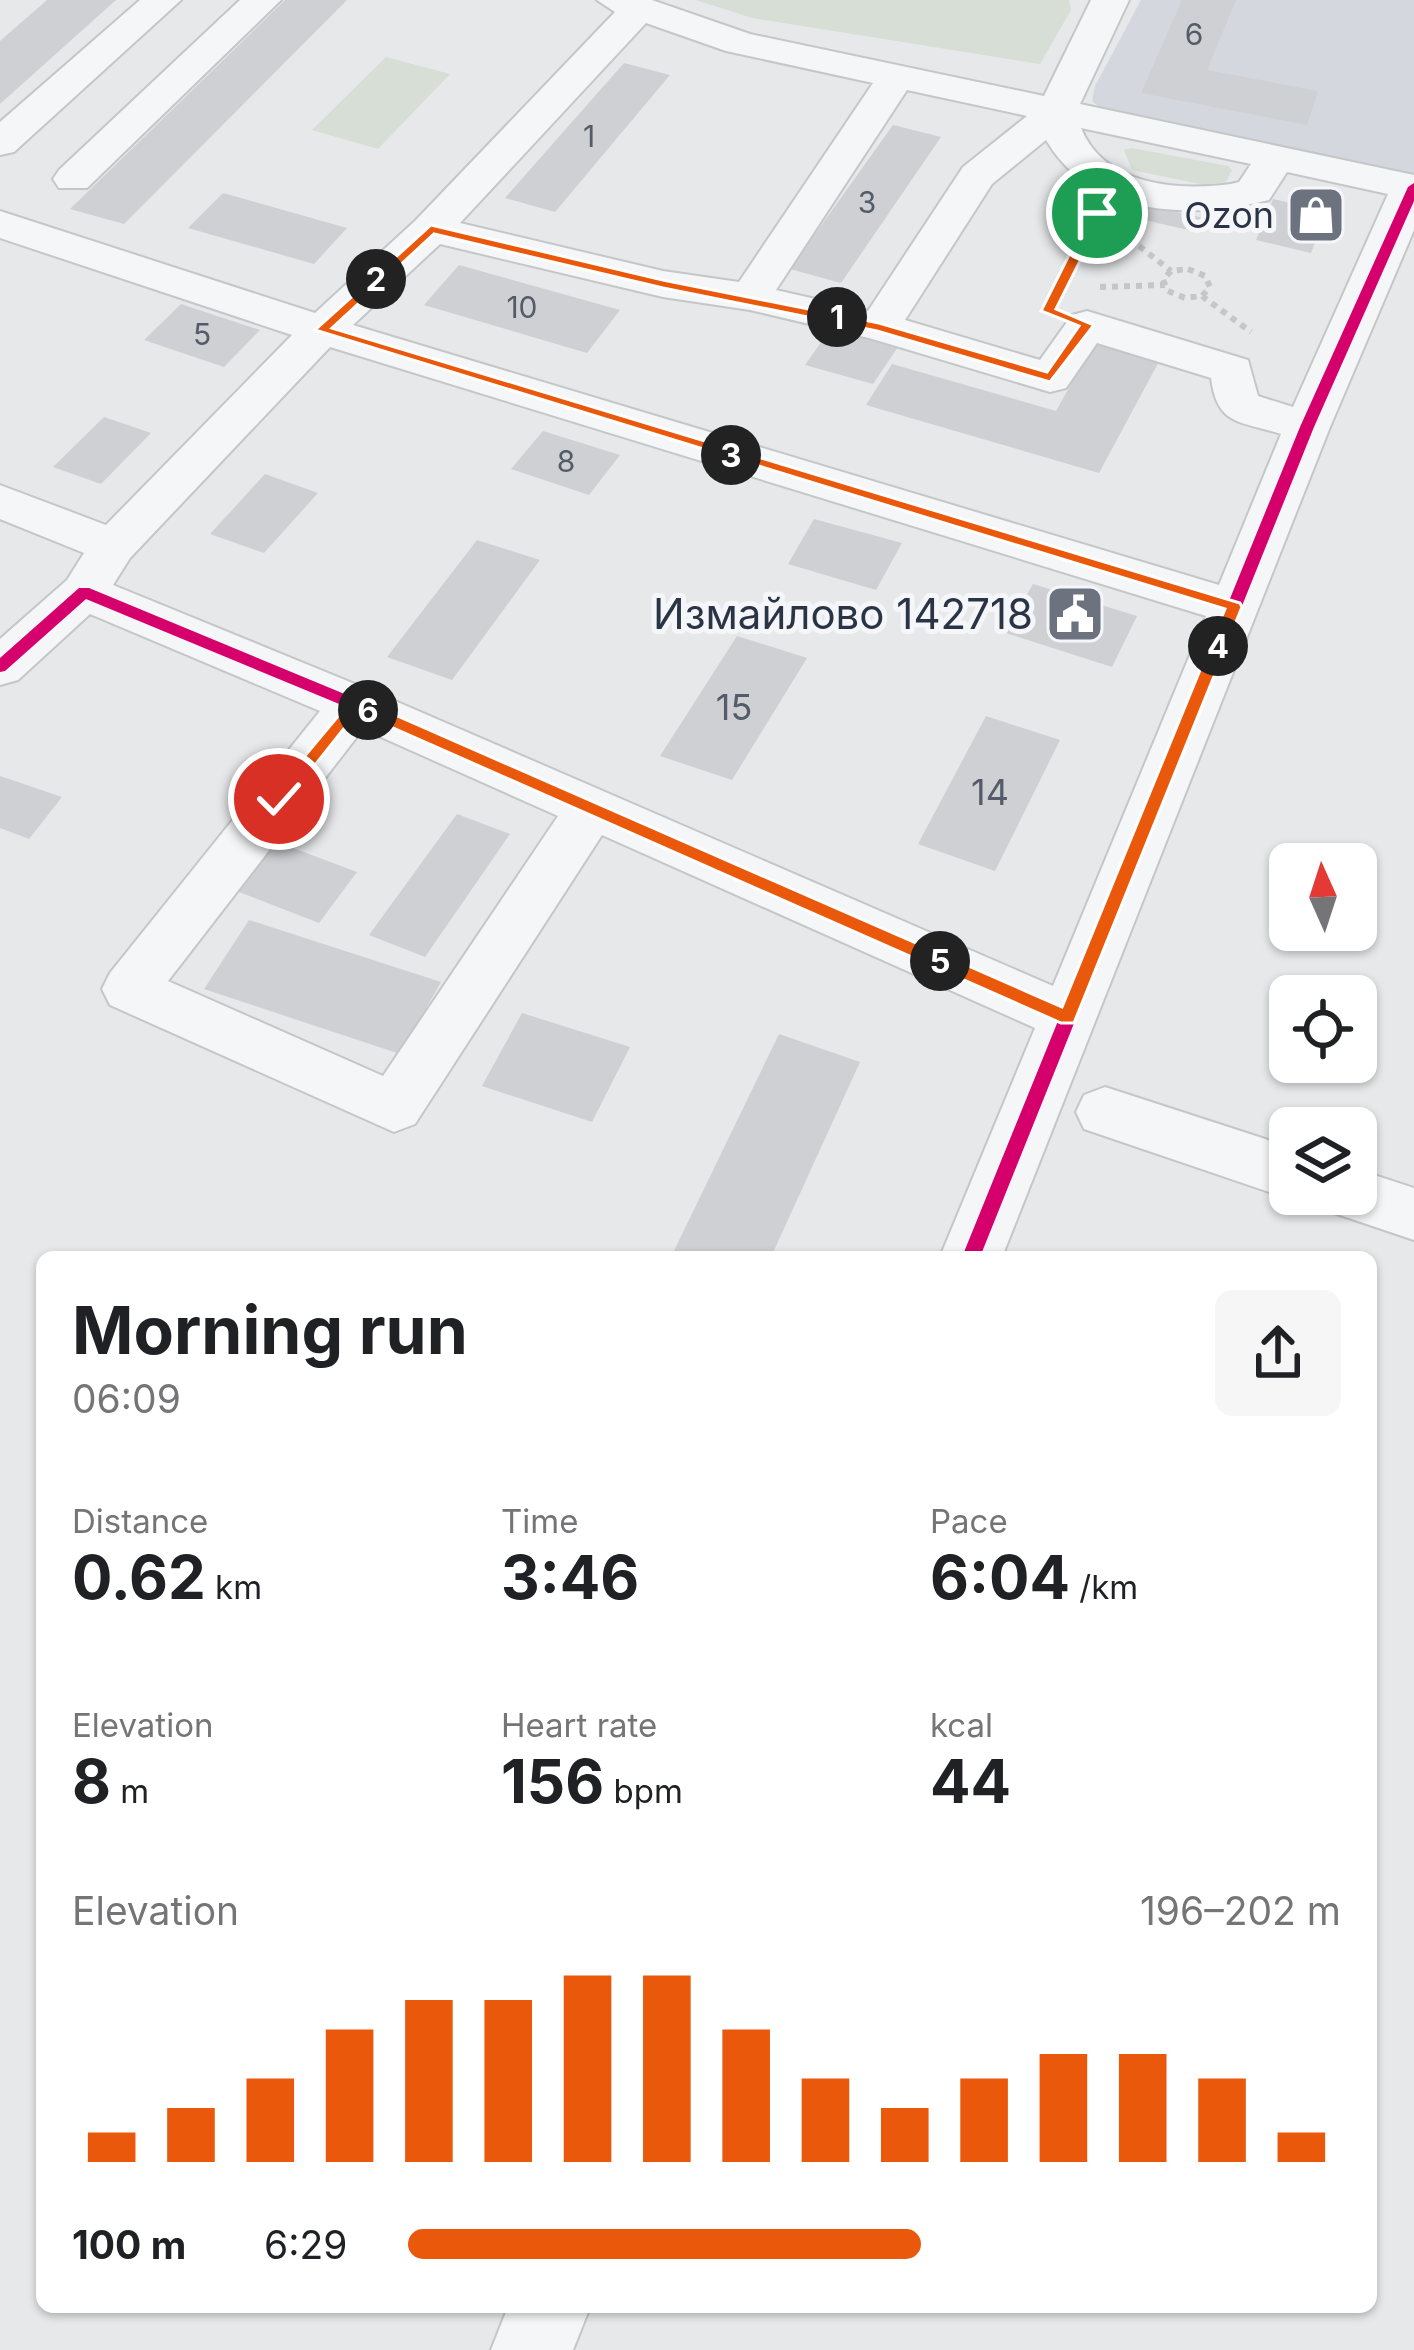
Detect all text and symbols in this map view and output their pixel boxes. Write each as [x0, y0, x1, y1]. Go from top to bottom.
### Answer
house number: 6 [1185, 16, 1203, 52]
house number: 1 [583, 118, 595, 154]
pin [1046, 162, 1148, 264]
icon: arrive [1064, 180, 1130, 246]
house number: 3 [858, 184, 876, 220]
shop icon: Ozon [1285, 184, 1347, 246]
place label: Ozon [1184, 193, 1274, 237]
pin: 2 [346, 249, 406, 309]
text: 2 [366, 259, 386, 299]
pin: 1 [807, 287, 867, 347]
house number: 10 [506, 289, 538, 325]
text: 1 [830, 297, 844, 337]
house number: 5 [193, 316, 211, 352]
pin: 3 [701, 425, 761, 485]
text: 3 [720, 435, 742, 475]
house number: 8 [557, 443, 575, 479]
public building icon: Измайлово 142718 [1044, 583, 1106, 645]
place label: Измайлово 142718 [653, 588, 1033, 639]
pin: 4 [1188, 616, 1248, 676]
text: 4 [1207, 626, 1229, 666]
pin: 6 [338, 680, 398, 740]
house number: 15 [716, 685, 752, 729]
text: 6 [357, 690, 379, 730]
pin [228, 748, 330, 850]
icon: check [246, 766, 312, 832]
house number: 14 [971, 770, 1009, 814]
north arrow [1269, 843, 1377, 951]
map controls [1269, 843, 1377, 1215]
pin: 5 [910, 931, 970, 991]
text: 5 [929, 941, 951, 981]
button: locate [1269, 975, 1377, 1083]
button: layers [1269, 1107, 1377, 1215]
text: Morning run [72, 1290, 468, 1370]
button: share [1215, 1290, 1341, 1416]
text: 06:09 [72, 1375, 181, 1422]
text: Distance [72, 1501, 208, 1541]
text: Time [501, 1501, 578, 1541]
text: Pace [930, 1501, 1008, 1541]
text: 0.62 [72, 1541, 206, 1613]
text: 3:46 [501, 1541, 639, 1613]
text: 6:04 [930, 1541, 1070, 1613]
text: km [206, 1567, 262, 1607]
text: /km [1070, 1567, 1138, 1607]
text: Elevation [72, 1705, 213, 1745]
text: Heart rate [501, 1705, 657, 1745]
text: kcal [930, 1705, 993, 1745]
text: 8 [72, 1745, 111, 1817]
text: 156 [501, 1745, 604, 1817]
text: 44 [930, 1745, 1011, 1817]
text: m [111, 1771, 149, 1811]
text: bpm [604, 1771, 683, 1811]
text: Elevation [72, 1887, 239, 1934]
text: 196–202 m [1140, 1887, 1341, 1934]
text: 100 m [72, 2221, 186, 2268]
text: 6:29 [264, 2221, 347, 2268]

